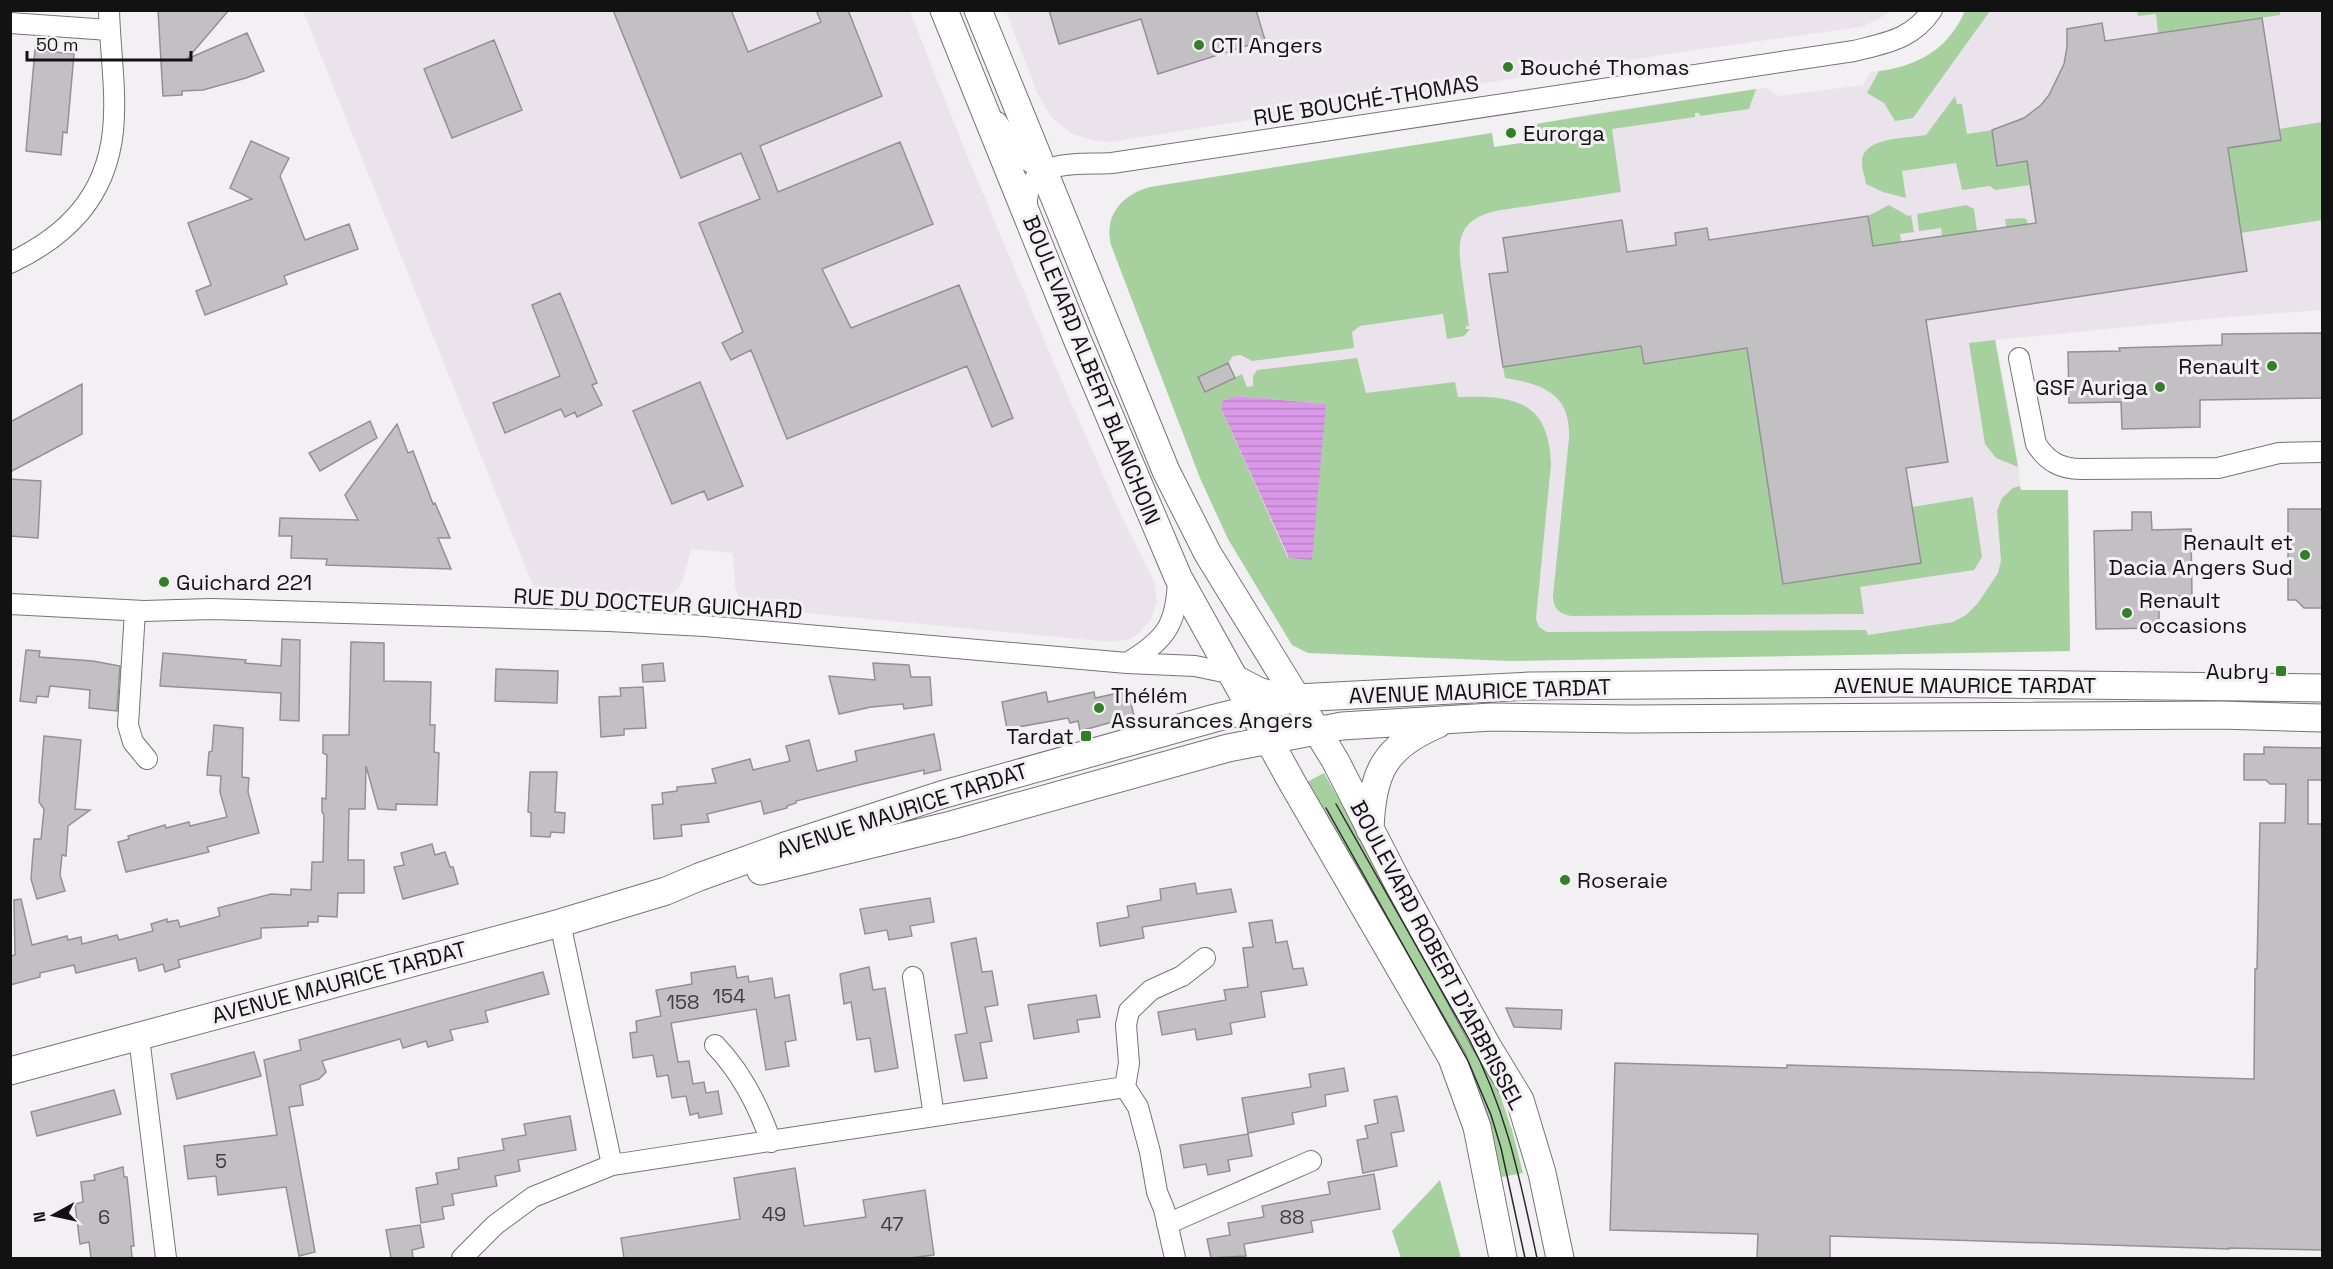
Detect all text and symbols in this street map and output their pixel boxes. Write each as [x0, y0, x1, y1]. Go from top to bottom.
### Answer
scale bar [27, 24, 190, 62]
place label: CTI Angers [1211, 31, 1323, 59]
text: 50 m [36, 33, 78, 56]
marker: CTI Angers [1192, 38, 1206, 52]
place label: Bouché Thomas [1520, 53, 1689, 81]
marker: Bouché Thomas [1501, 60, 1515, 74]
street label: RUE BOUCHÉ-THOMAS [1251, 68, 1481, 132]
place label: Eurorga [1523, 119, 1605, 147]
marker: Eurorga [1504, 126, 1518, 140]
street label: BOULEVARD ALBERT BLANCHOIN [1017, 211, 1167, 529]
place label: Renault [2178, 352, 2260, 380]
marker: Renault [2265, 359, 2279, 373]
place label: GSF Auriga [2035, 373, 2148, 401]
marker: GSF Auriga [2153, 380, 2167, 394]
place label: Renault et Dacia Angers Sud [2109, 528, 2293, 581]
marker: Renault et Dacia Angers Sud [2298, 548, 2312, 562]
place label: Guichard 221 [176, 568, 312, 596]
marker: Guichard 221 [157, 575, 171, 589]
street label: RUE DU DOCTEUR GUICHARD [513, 581, 803, 625]
place label: Renault occasions [2139, 586, 2247, 639]
marker: Renault occasions [2120, 606, 2134, 620]
place label: Aubry [2206, 657, 2269, 685]
marker: Aubry [2274, 664, 2288, 678]
street label: AVENUE MAURICE TARDAT [1834, 671, 2096, 699]
street label: AVENUE MAURICE TARDAT [1348, 672, 1612, 710]
place label: Thélém Assurances Angers [1111, 681, 1313, 734]
marker: Thélém Assurances Angers [1092, 701, 1106, 715]
place label: Tardat [1006, 722, 1074, 750]
marker: Tardat [1079, 729, 1093, 743]
street label: AVENUE MAURICE TARDAT [773, 756, 1031, 864]
street label: BOULEVARD ROBERT D'ARBRISSEL [1344, 796, 1532, 1114]
place label: Roseraie [1577, 866, 1668, 894]
marker: Roseraie [1558, 873, 1572, 887]
street label: AVENUE MAURICE TARDAT [209, 934, 470, 1030]
house number: 154 [713, 983, 745, 1009]
house number: 158 [667, 989, 699, 1015]
house number: 5 [215, 1148, 227, 1174]
north arrow [24, 1185, 84, 1245]
house number: 49 [762, 1201, 786, 1227]
house number: 6 [98, 1204, 110, 1230]
house number: 88 [1280, 1204, 1304, 1230]
text: N [28, 1210, 51, 1224]
house number: 47 [880, 1211, 904, 1237]

